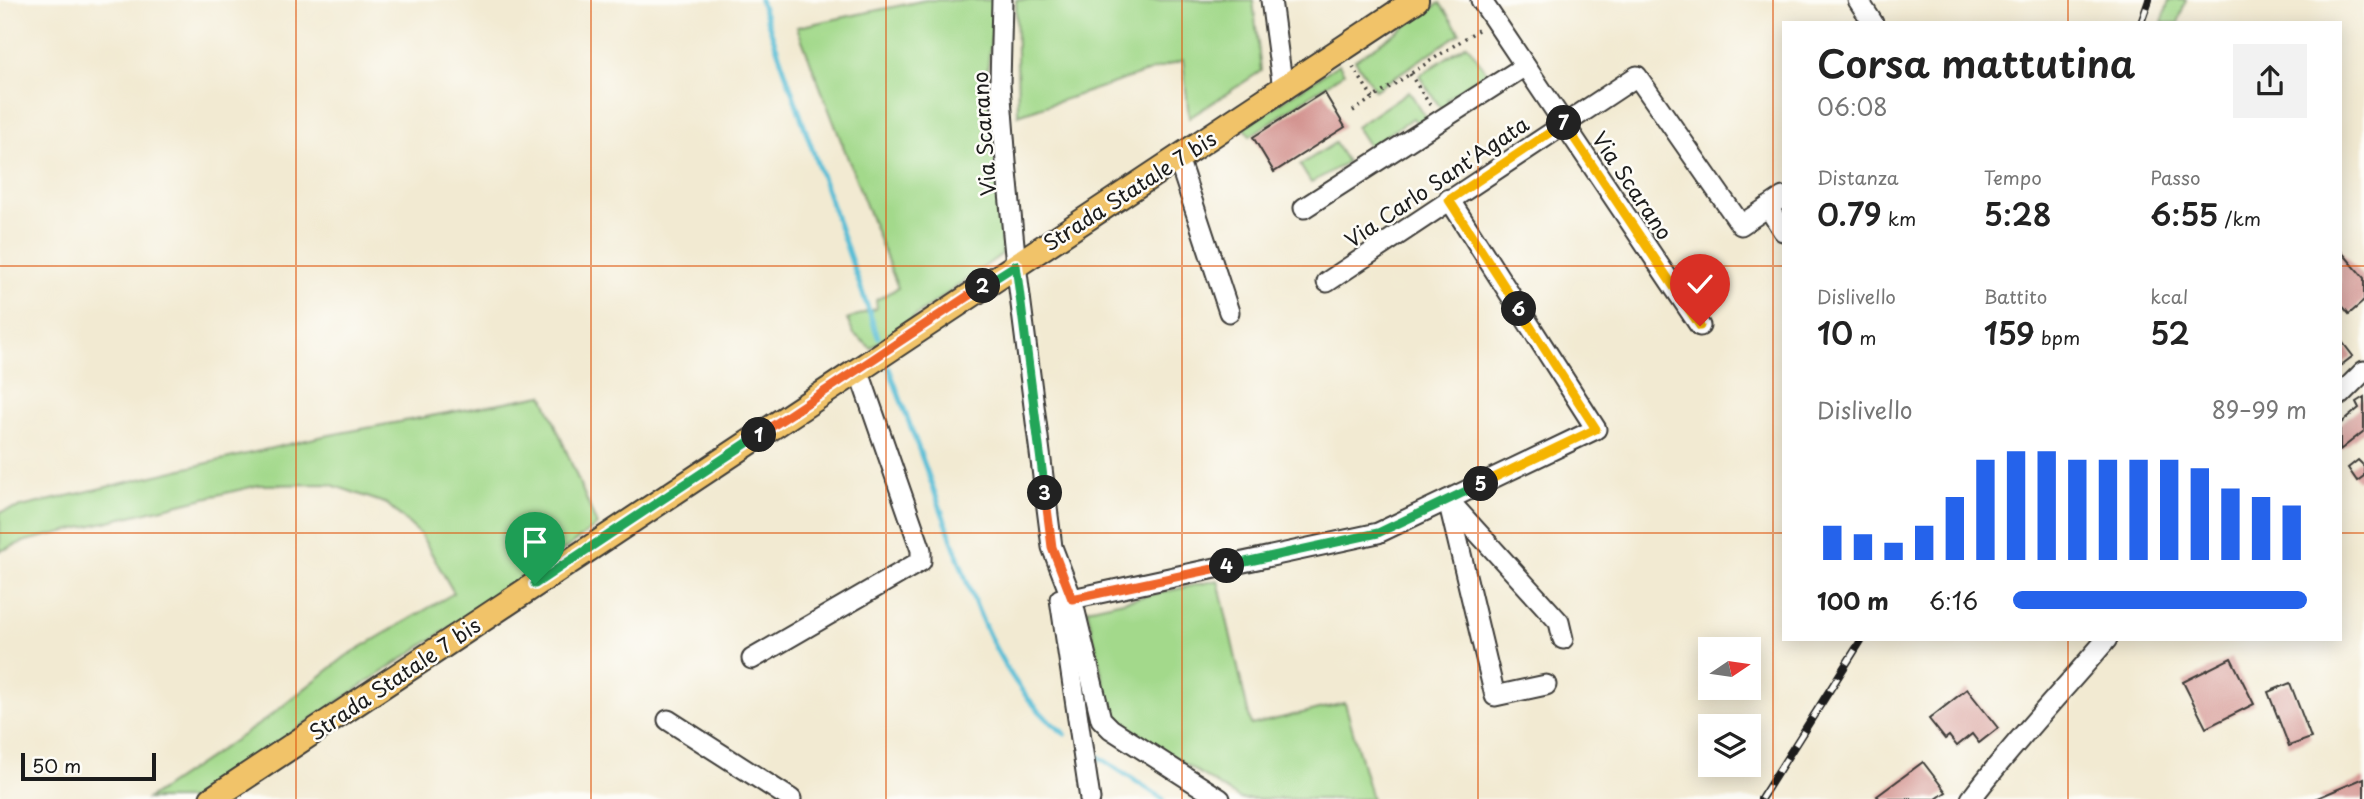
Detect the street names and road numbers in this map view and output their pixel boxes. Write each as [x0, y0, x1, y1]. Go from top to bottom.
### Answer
street label: Via Scarano [963, 71, 1003, 197]
street label: Via Carlo Sant'Agata [1337, 107, 1535, 255]
street label: Strada Statale 7 bis [1036, 122, 1222, 258]
street label: Via Scarano [1585, 124, 1681, 246]
street label: Strada Statale 7 bis [302, 609, 486, 747]

